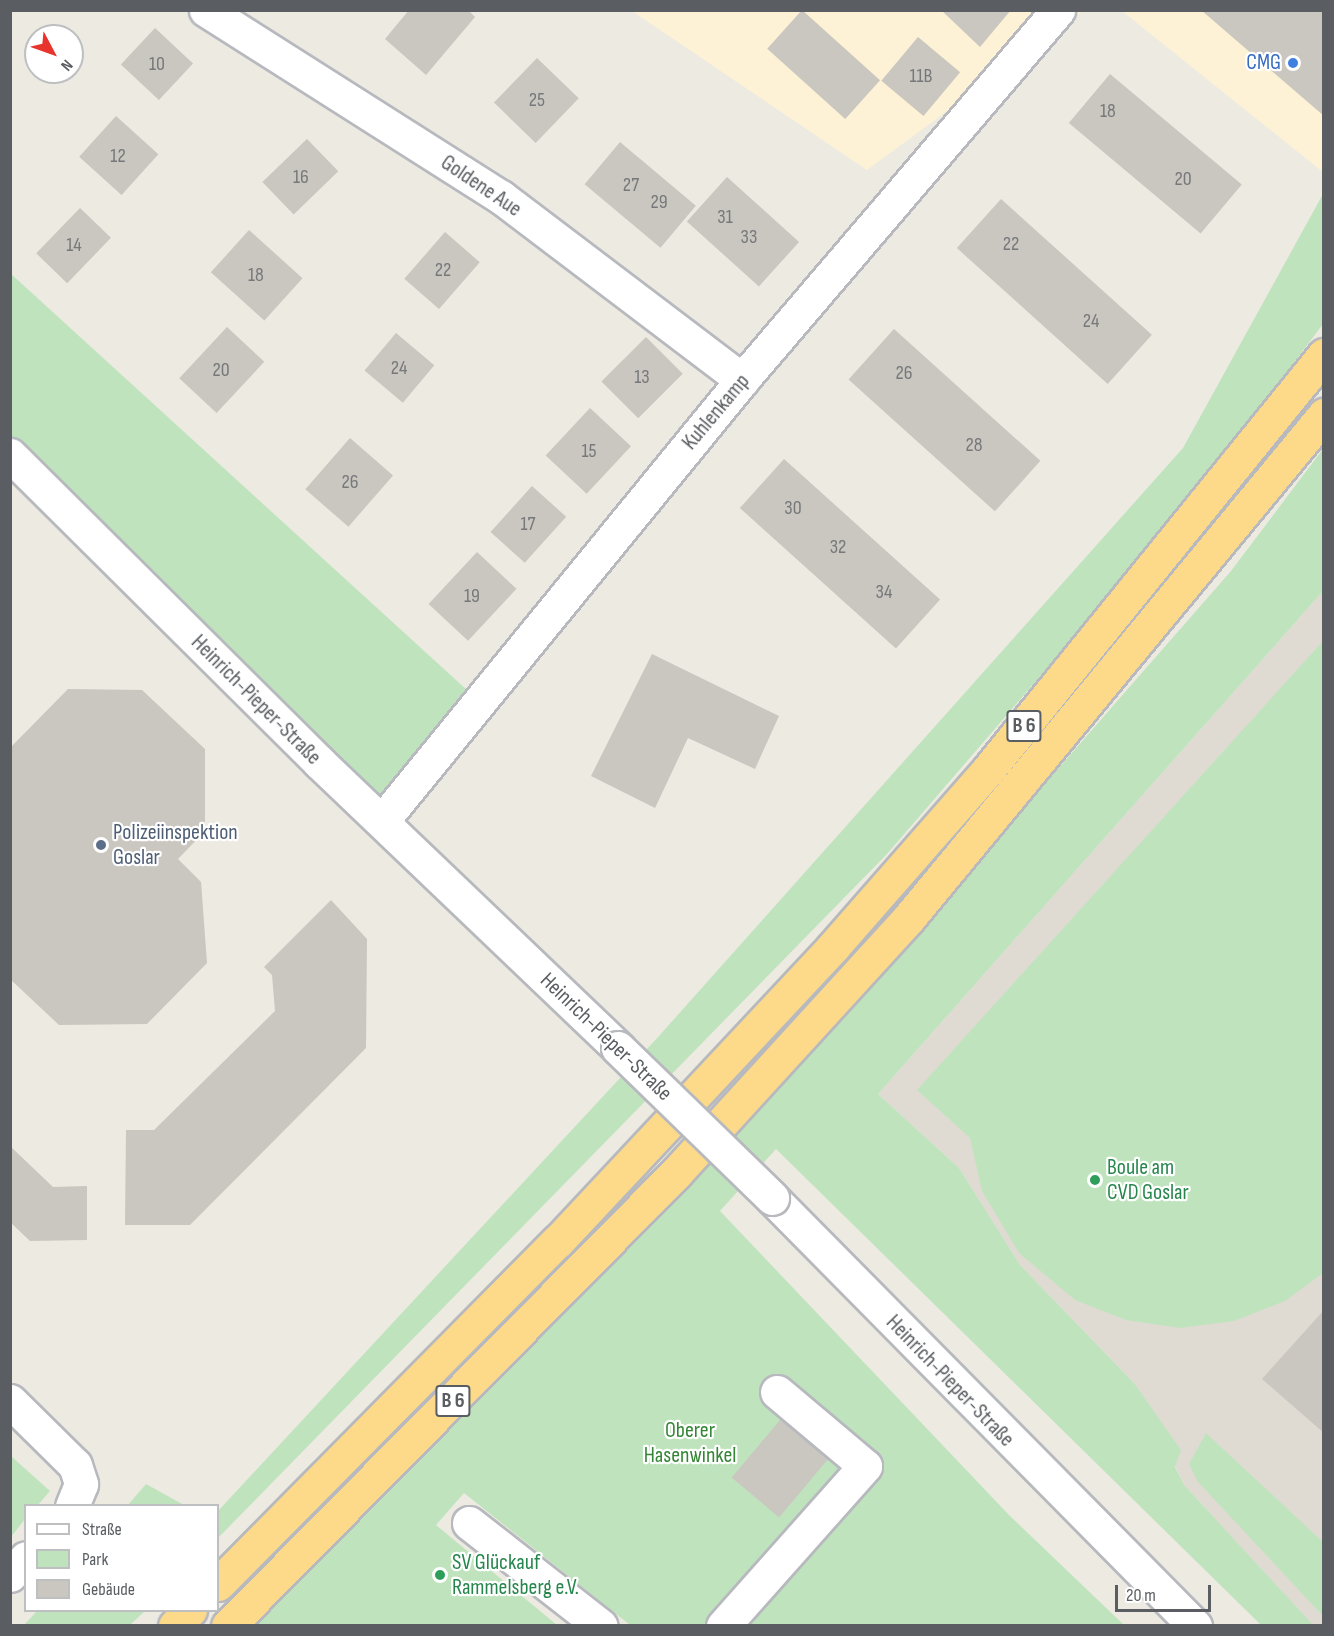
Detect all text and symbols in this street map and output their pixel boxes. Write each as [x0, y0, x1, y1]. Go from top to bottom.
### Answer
north arrow [24, 24, 84, 84]
place label: CMG [1246, 50, 1281, 76]
house number: 10 [149, 52, 165, 76]
text: N [56, 55, 76, 74]
marker: CMG [1286, 56, 1300, 70]
house number: 11B [909, 64, 933, 88]
house number: 25 [529, 88, 545, 112]
house number: 18 [1100, 99, 1116, 123]
house number: 12 [110, 144, 126, 168]
street label: Goldene Aue [436, 149, 526, 223]
house number: 16 [293, 165, 309, 189]
house number: 20 [1174, 167, 1192, 191]
house number: 27 [623, 173, 639, 197]
house number: 29 [650, 190, 668, 214]
house number: 31 [717, 205, 733, 229]
house number: 33 [741, 225, 757, 249]
house number: 22 [1003, 232, 1019, 256]
house number: 14 [66, 233, 82, 257]
house number: 22 [435, 258, 451, 282]
house number: 18 [248, 263, 264, 287]
house number: 24 [1083, 309, 1099, 333]
house number: 24 [391, 356, 407, 380]
house number: 20 [212, 358, 230, 382]
house number: 26 [896, 361, 912, 385]
house number: 13 [634, 365, 650, 389]
street label: Kuhlenkamp [677, 369, 755, 455]
house number: 28 [966, 433, 982, 457]
house number: 15 [581, 439, 597, 463]
house number: 26 [342, 470, 358, 494]
house number: 30 [784, 496, 802, 520]
house number: 17 [521, 512, 535, 536]
house number: 32 [830, 535, 846, 559]
house number: 34 [876, 580, 892, 604]
house number: 19 [464, 584, 480, 608]
street label: Heinrich-Pieper-Straße [185, 629, 327, 771]
road number: B 6 [1006, 708, 1042, 744]
place label: Polizeiinspektion Goslar [113, 819, 238, 870]
marker: Polizeiinspektion Goslar [94, 838, 108, 852]
street label: Heinrich-Pieper-Straße [535, 967, 677, 1107]
place label: Boule am CVD Goslar [1107, 1154, 1189, 1206]
marker: Boule am CVD Goslar [1088, 1173, 1102, 1187]
street label: Heinrich-Pieper-Straße [880, 1310, 1020, 1452]
road number: B 6 [435, 1383, 471, 1419]
park label: Oberer Hasenwinkel [644, 1417, 736, 1468]
legend [24, 1504, 219, 1612]
text: Straße [82, 1519, 122, 1540]
text: Park [82, 1549, 108, 1570]
place label: SV Glückauf Rammelsberg e.V. [452, 1549, 579, 1600]
marker: SV Glückauf Rammelsberg e.V. [433, 1568, 447, 1582]
scale bar [1118, 1573, 1214, 1611]
text: Gebäude [82, 1579, 135, 1600]
text: 20 m [1126, 1585, 1156, 1606]

